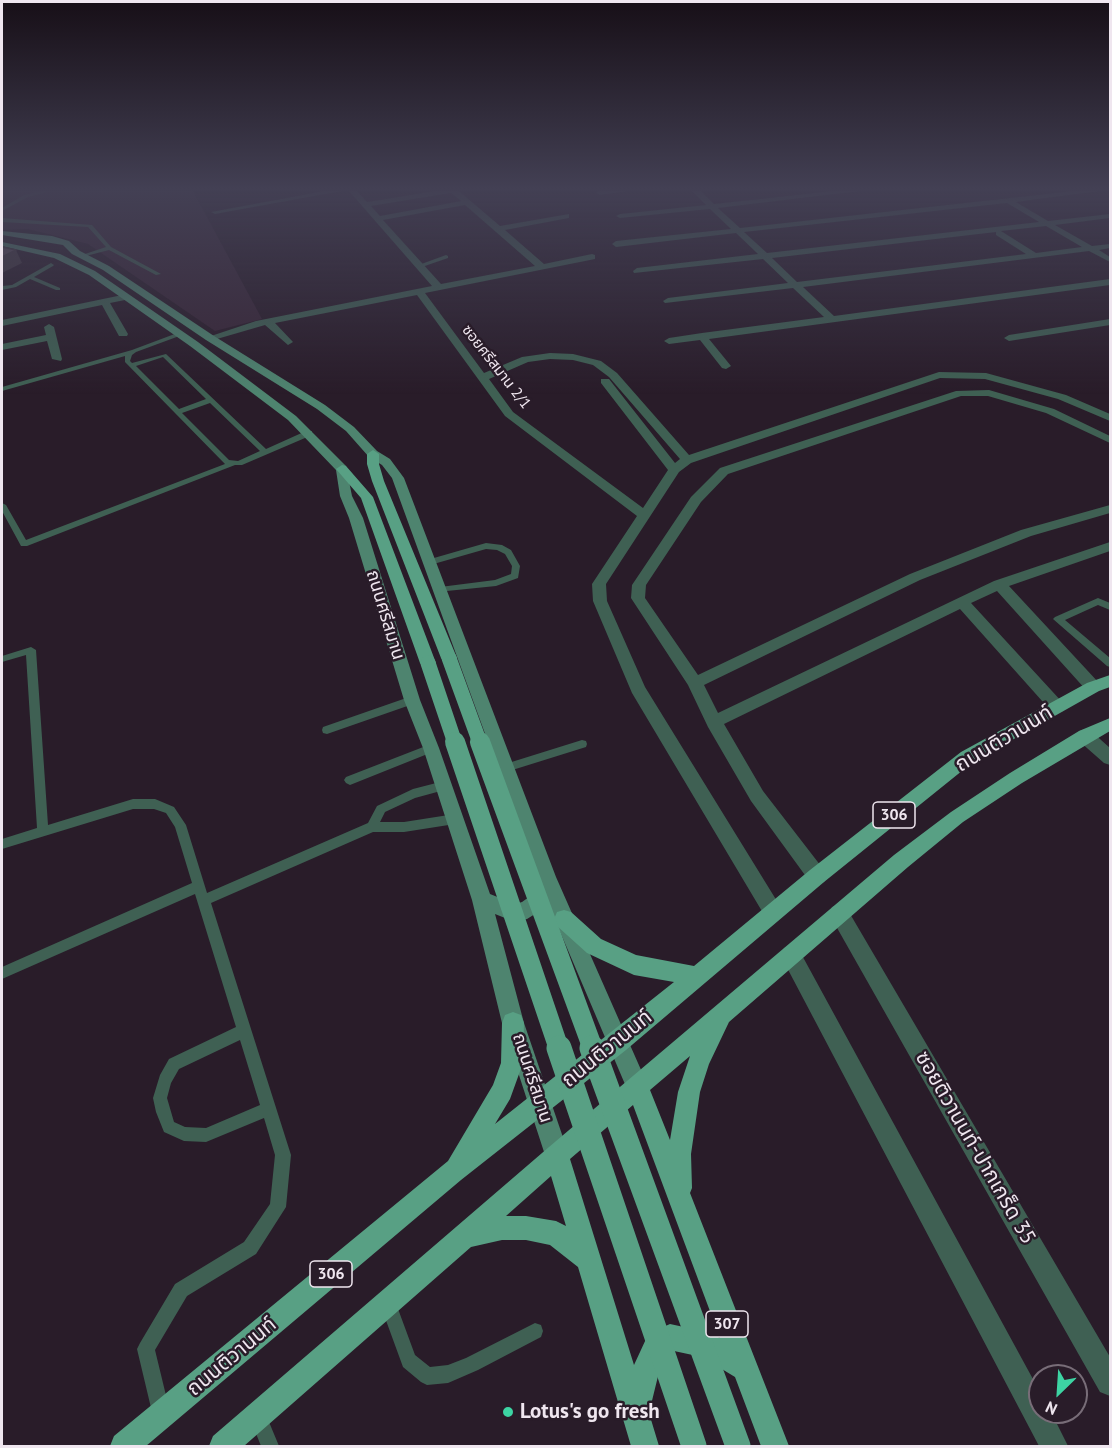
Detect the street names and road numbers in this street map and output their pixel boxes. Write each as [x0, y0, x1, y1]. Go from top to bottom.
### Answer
street label: ซอยศรีสมาน 2/1 [458, 322, 534, 412]
street label: ถนนศรีสมาน [361, 568, 409, 662]
street label: ถนนติวานนท์ [951, 700, 1057, 778]
road number: 306 [873, 802, 915, 828]
street label: ถนนติวานนท์ [557, 1005, 657, 1093]
street label: ถนนศรีสมาน [507, 1031, 557, 1125]
street label: ซอยติวานนท์-ปากเกร็ด 35 [909, 1047, 1041, 1249]
road number: 306 [310, 1261, 352, 1287]
road number: 307 [706, 1311, 748, 1337]
street label: ถนนติวานนท์ [182, 1312, 282, 1402]

